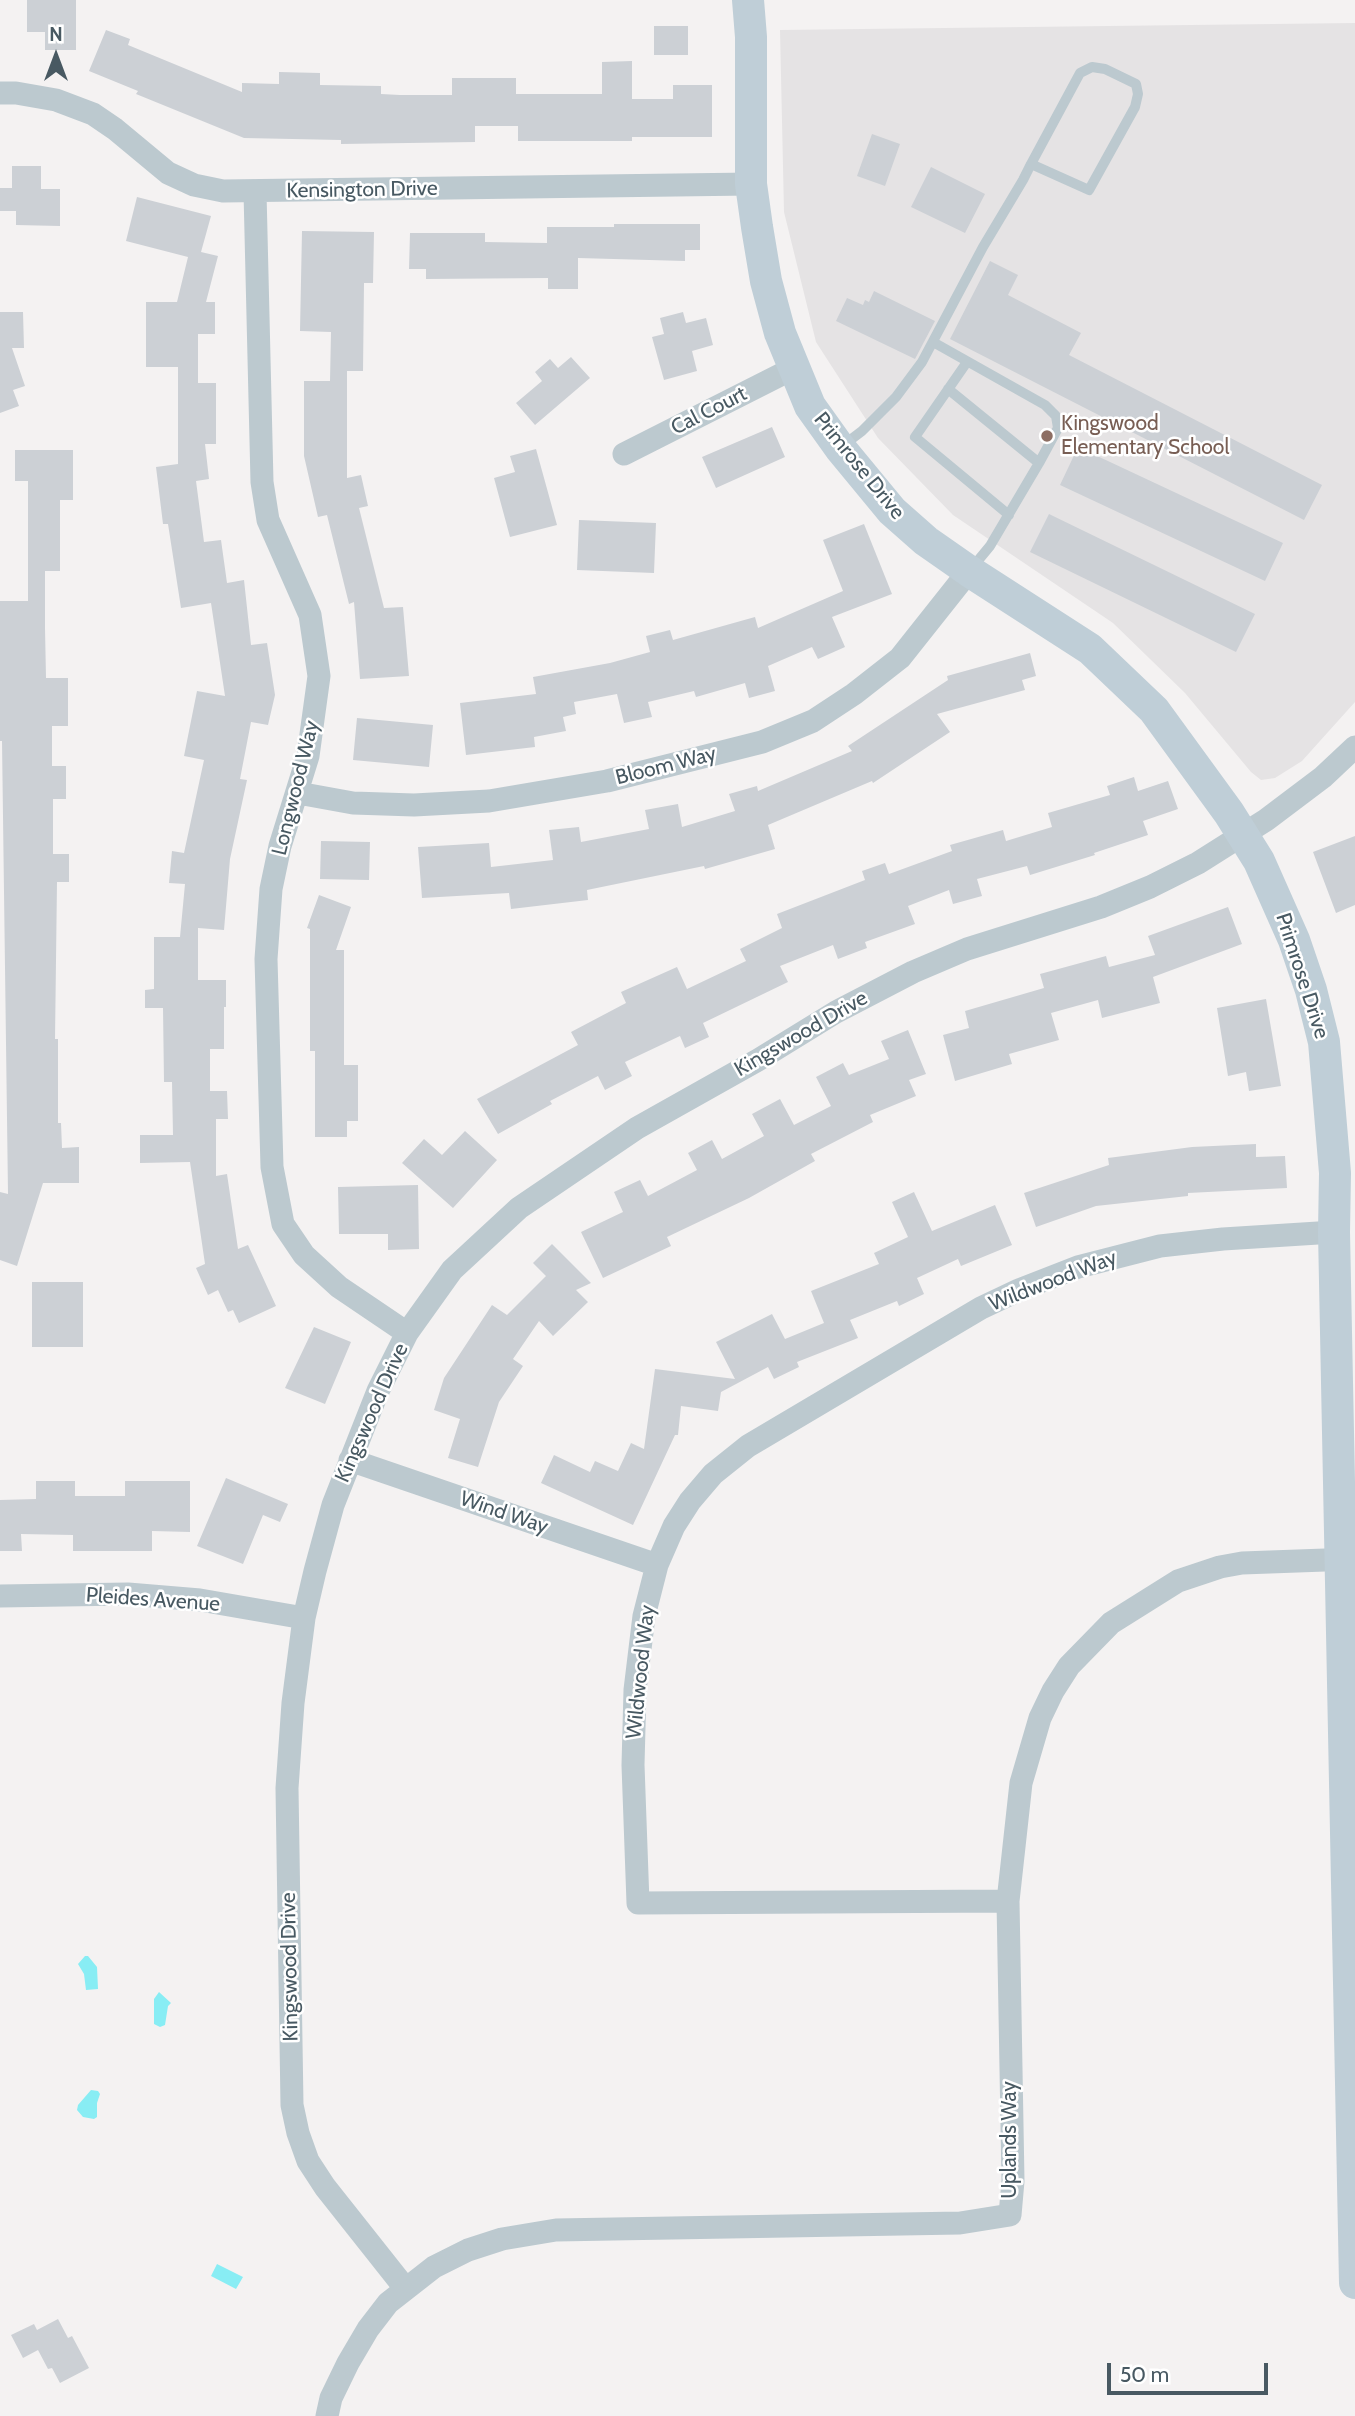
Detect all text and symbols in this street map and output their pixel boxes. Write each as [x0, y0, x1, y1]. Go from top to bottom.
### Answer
north arrow [21, 21, 91, 91]
text: N [49, 23, 63, 46]
street label: Kensington Drive [286, 176, 438, 204]
street label: Cal Court [667, 381, 751, 441]
street label: Primrose Drive [808, 407, 910, 525]
place label: Kingswood Elementary School [1061, 411, 1229, 461]
marker: Kingswood Elementary School [1039, 428, 1055, 444]
street label: Longwood Way [267, 718, 325, 858]
street label: Bloom Way [613, 741, 719, 791]
street label: Primrose Drive [1270, 910, 1334, 1042]
street label: Kingswood Drive [730, 986, 872, 1082]
street label: Wildwood Way [986, 1245, 1120, 1317]
street label: Kingswood Drive [330, 1340, 414, 1486]
street label: Wind Way [457, 1486, 551, 1540]
street label: Pleides Avenue [85, 1583, 221, 1617]
street label: Wildwood Way [621, 1604, 661, 1740]
street label: Kingswood Drive [276, 1892, 304, 2042]
street label: Uplands Way [997, 2081, 1023, 2199]
scale bar [1110, 2350, 1271, 2394]
text: 50 m [1120, 2362, 1169, 2387]

